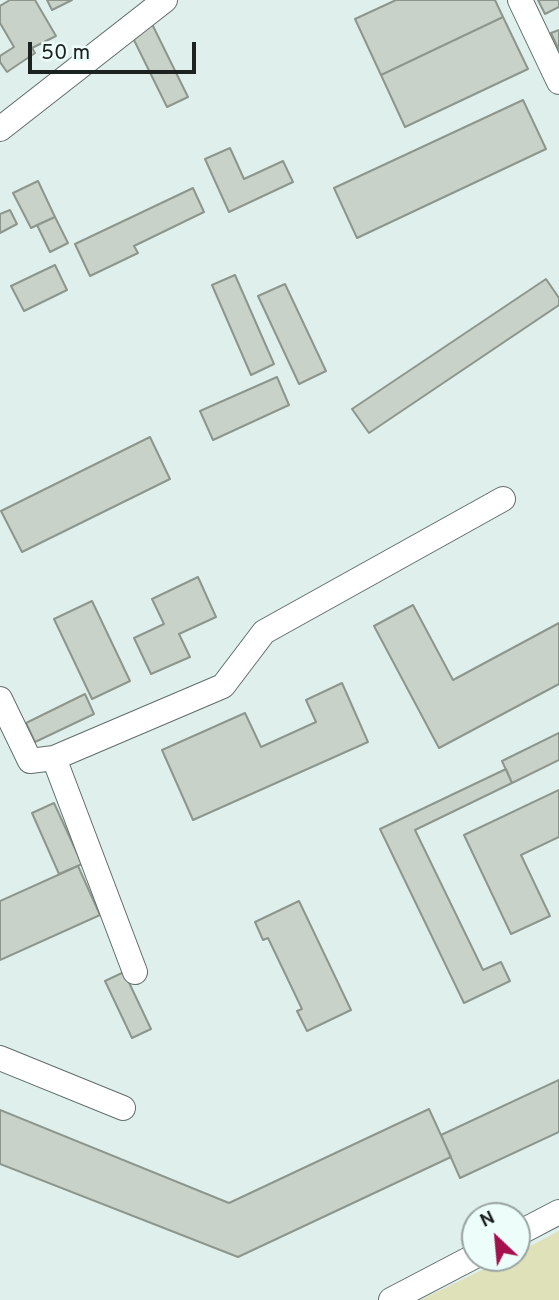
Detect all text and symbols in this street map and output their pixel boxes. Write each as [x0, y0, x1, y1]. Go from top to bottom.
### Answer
scale bar [32, 28, 200, 72]
text: 50 m [41, 40, 90, 67]
north arrow [461, 1202, 531, 1272]
text: N [476, 1206, 499, 1234]

